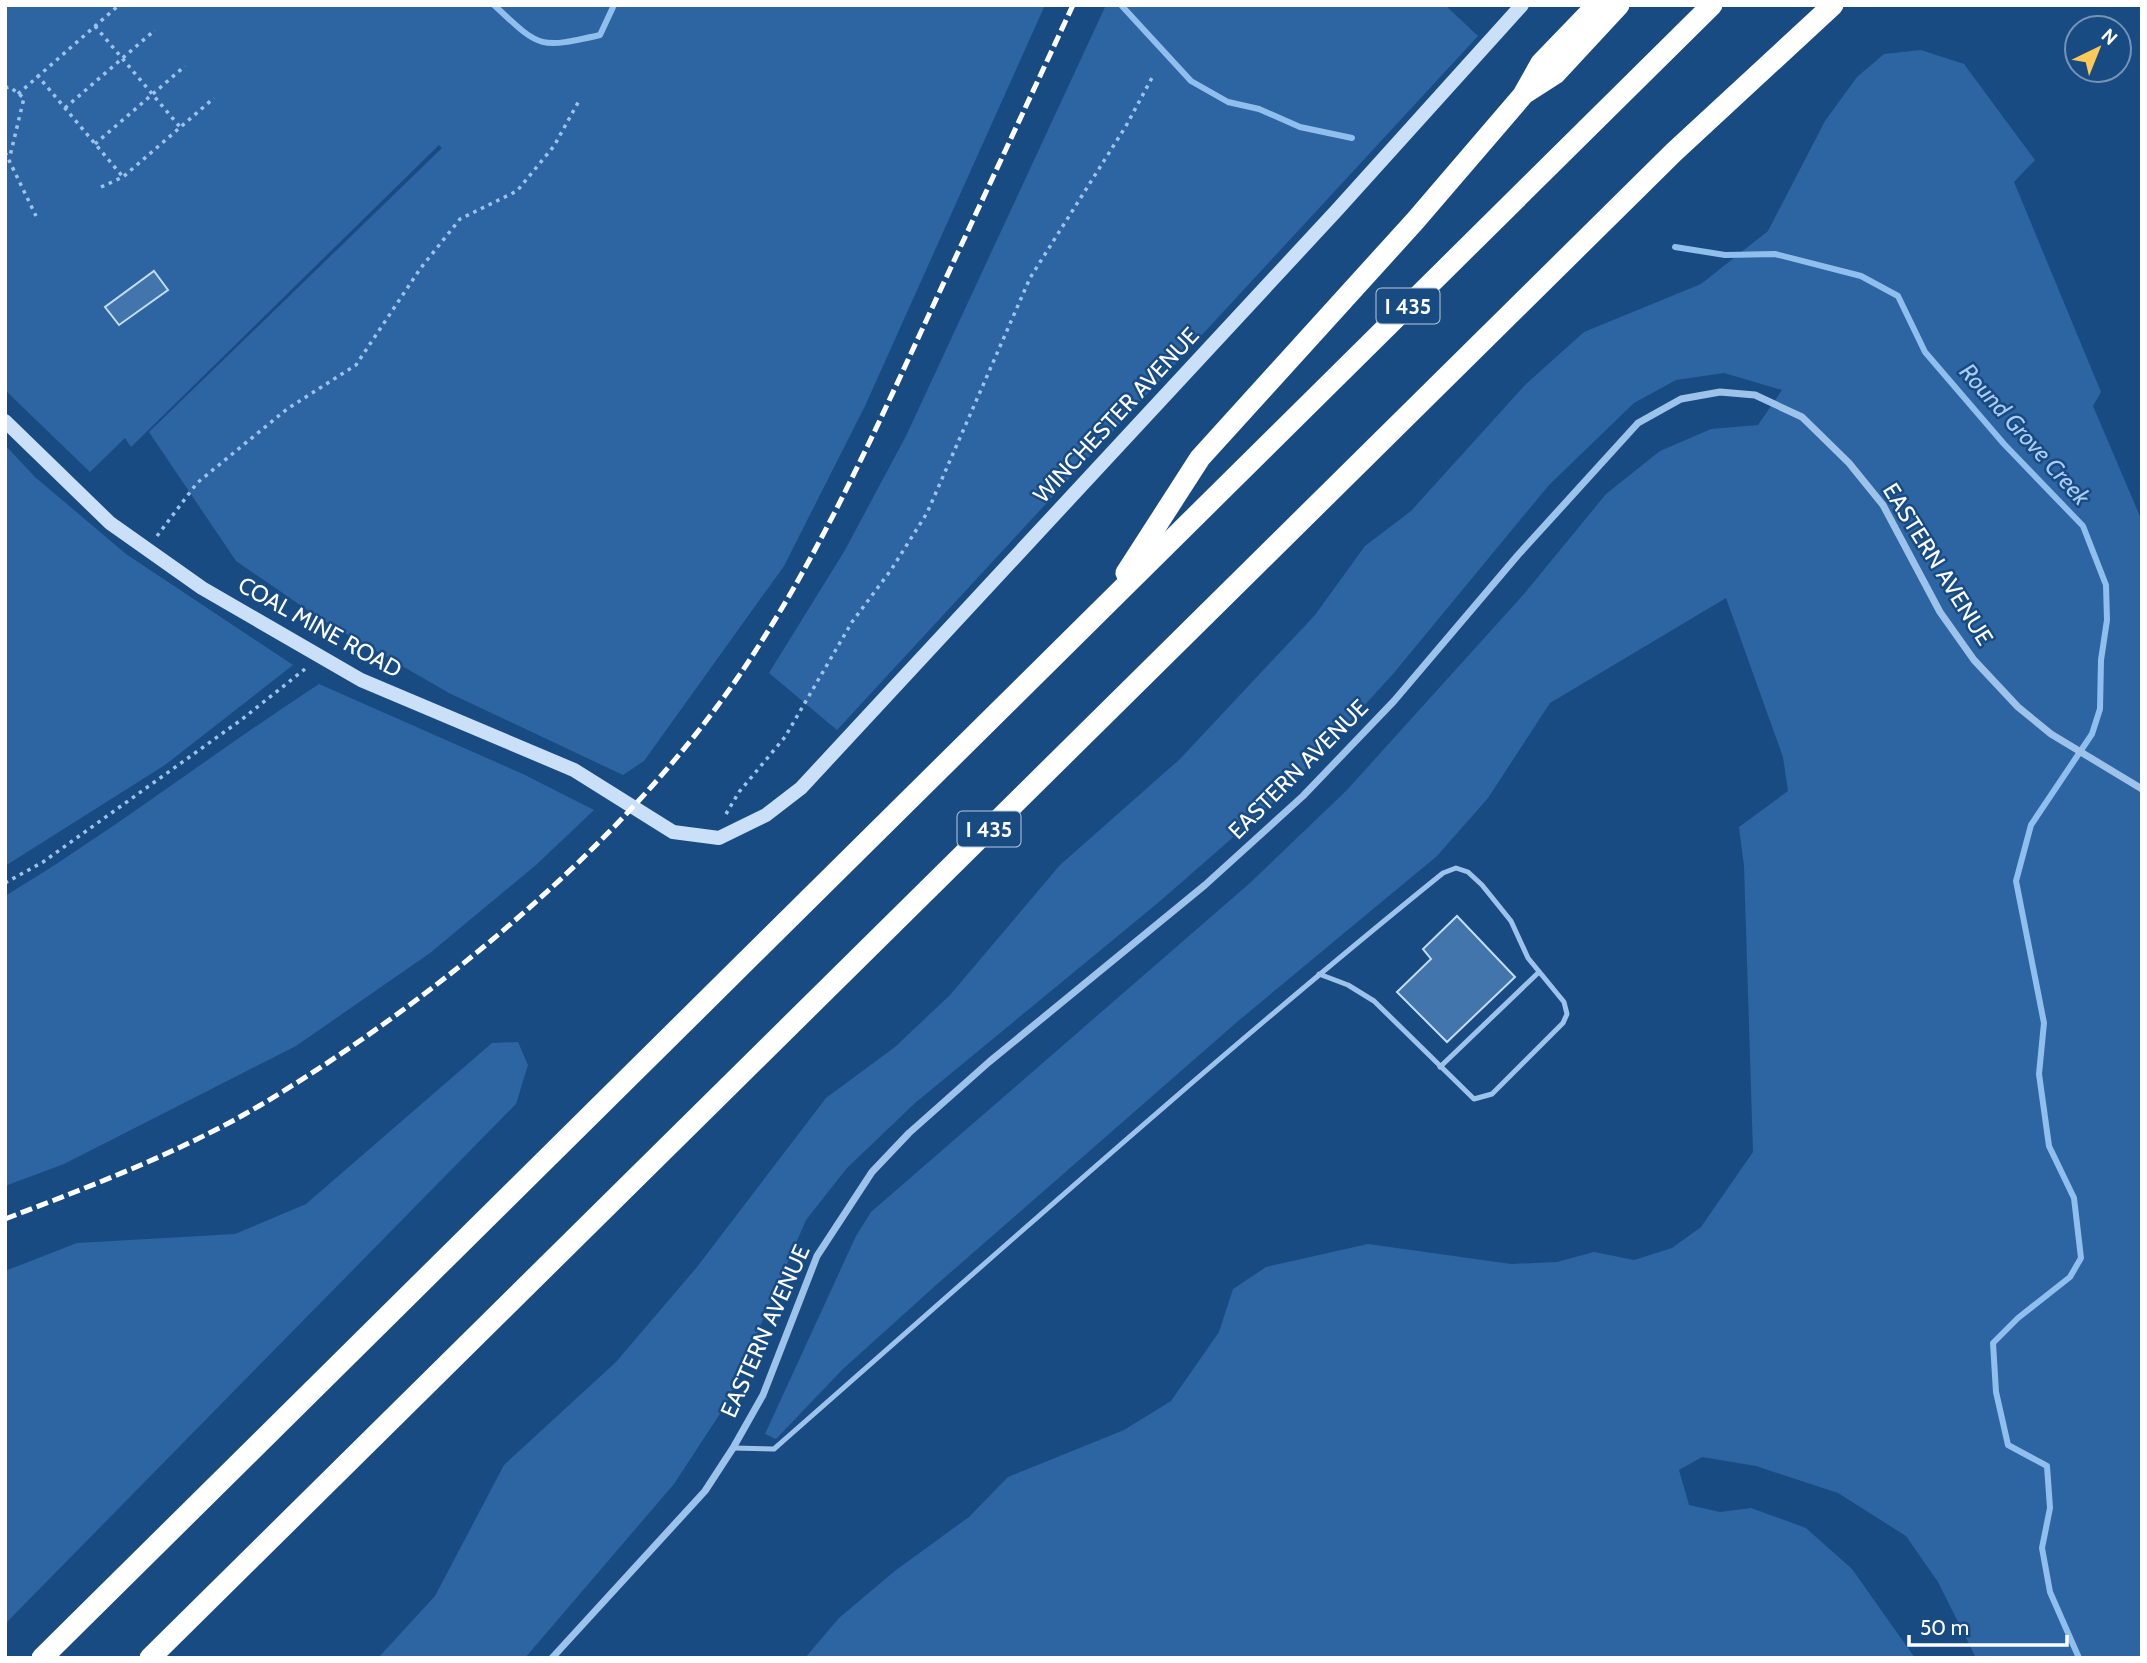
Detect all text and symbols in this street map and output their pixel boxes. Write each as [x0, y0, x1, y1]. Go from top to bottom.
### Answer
north arrow [2063, 14, 2133, 84]
text: N [2096, 24, 2122, 50]
road number: I 435 [1376, 288, 1440, 324]
street label: WINCHESTER AVENUE [1027, 321, 1205, 509]
water label: Round Grove Creek [1954, 357, 2097, 511]
street label: EASTERN AVENUE [1877, 478, 1999, 650]
street label: COAL MINE ROAD [233, 570, 407, 684]
street label: EASTERN AVENUE [1222, 693, 1374, 845]
road number: I 435 [958, 812, 1020, 846]
street label: EASTERN AVENUE [714, 1240, 816, 1422]
scale bar [1909, 1604, 2066, 1648]
text: 50 m [1920, 1615, 1969, 1640]

